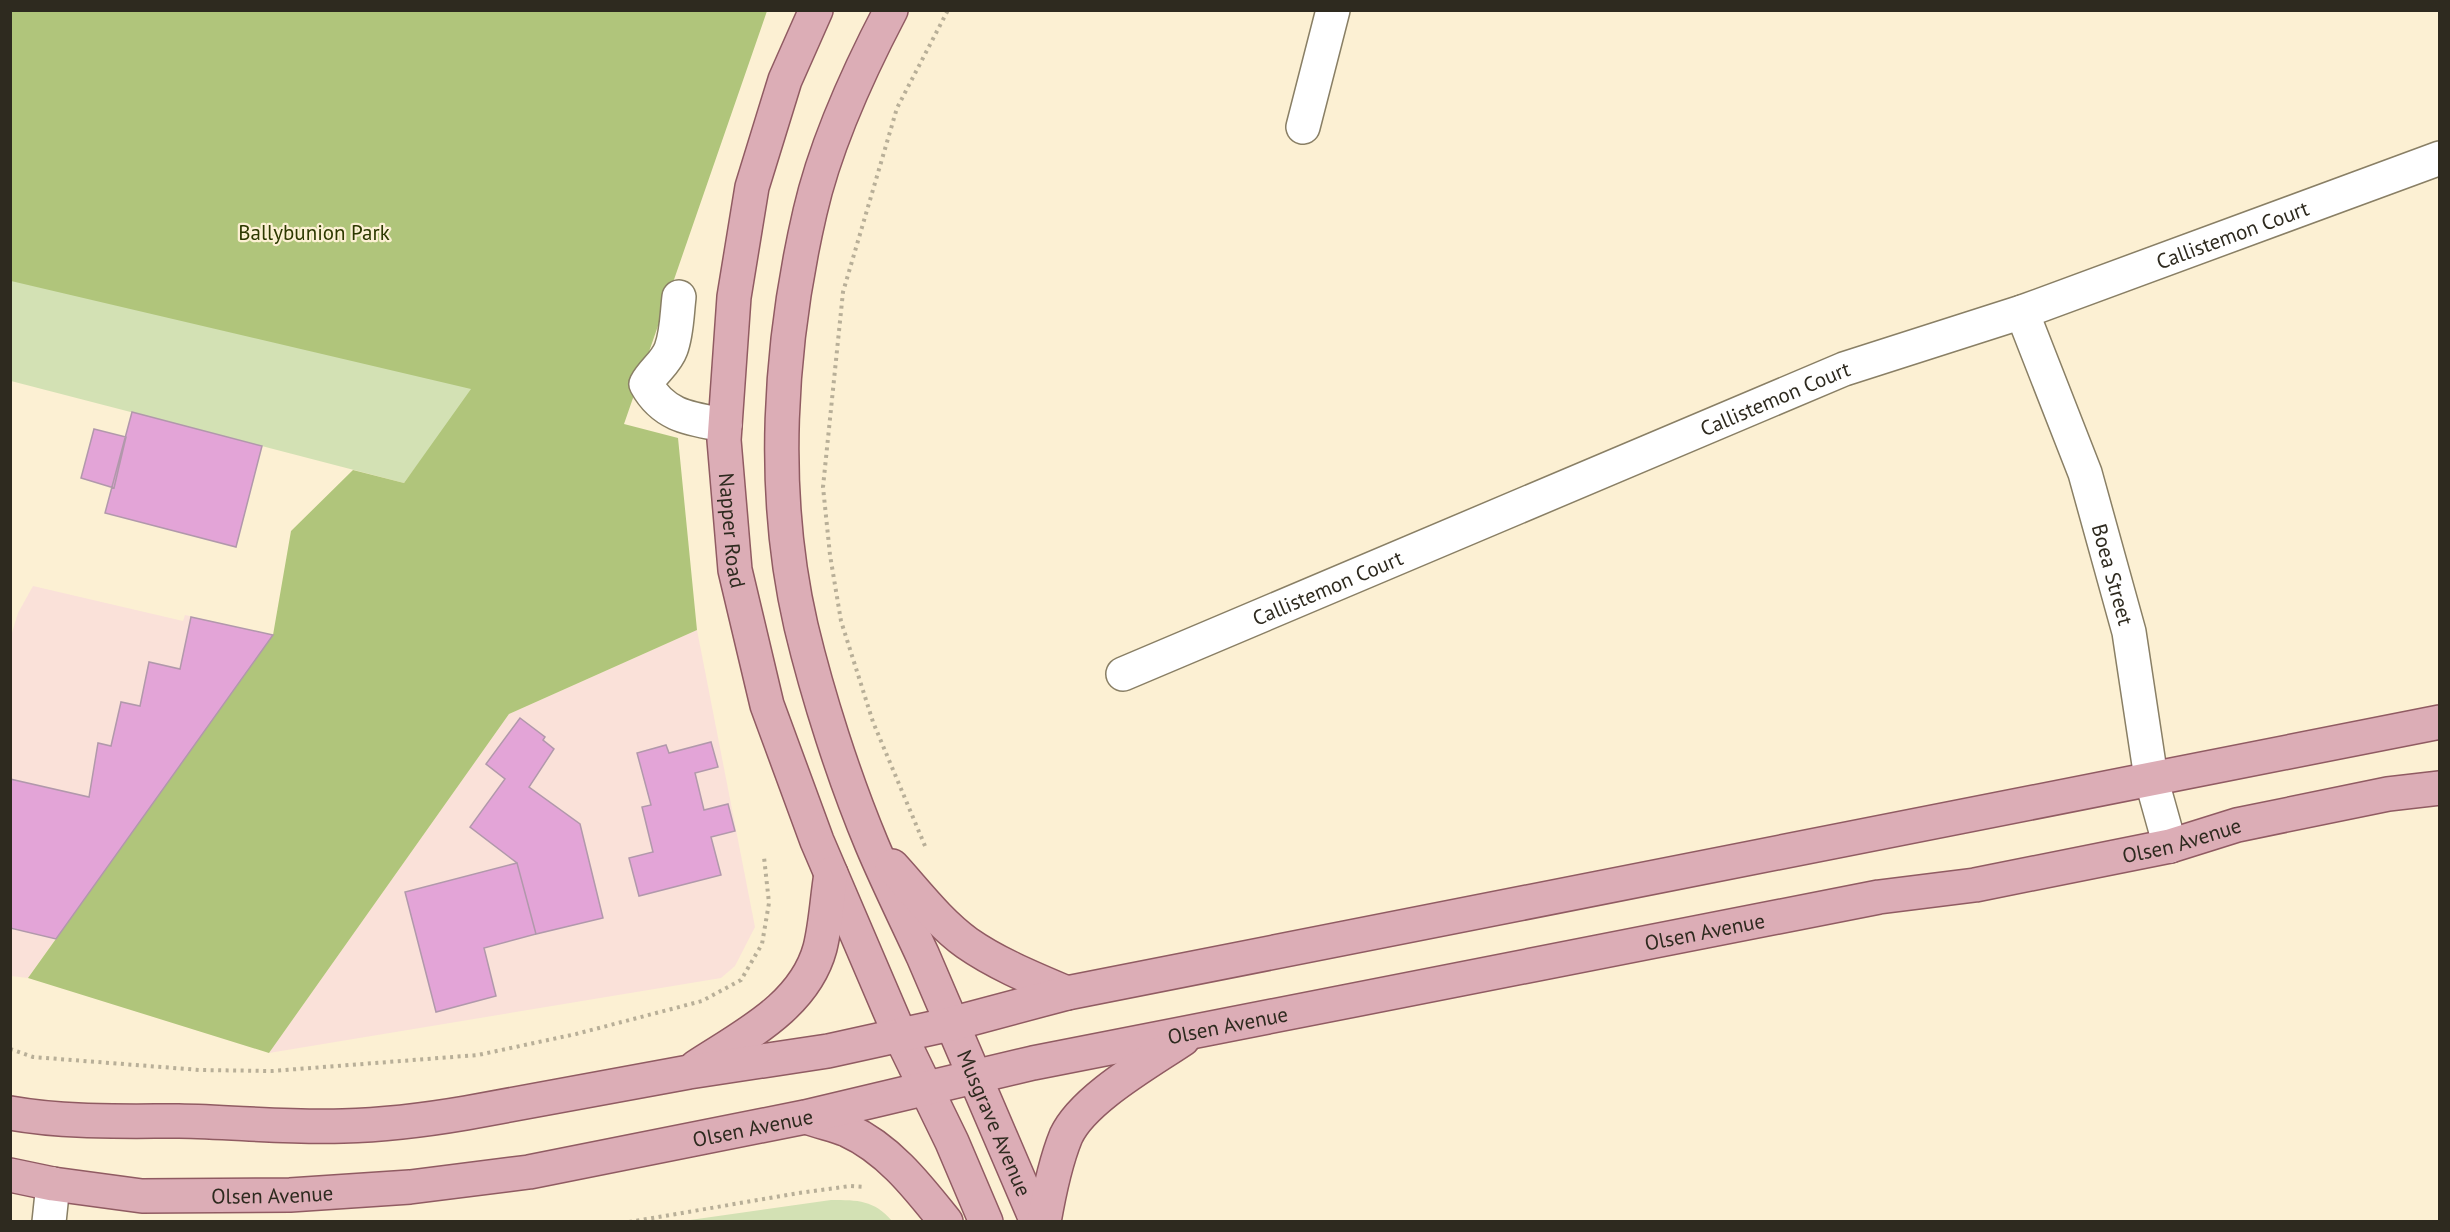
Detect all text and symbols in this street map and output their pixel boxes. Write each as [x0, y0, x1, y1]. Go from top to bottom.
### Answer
street label: Callistemon Court [2152, 194, 2312, 275]
park label: Ballybunion Park [238, 219, 390, 246]
street label: Callistemon Court [1696, 354, 1853, 442]
street label: Napper Road [713, 472, 752, 590]
street label: Boea Street [2086, 521, 2140, 628]
street label: Callistemon Court [1248, 544, 1407, 631]
street label: Olsen Avenue [2120, 811, 2244, 869]
street label: Olsen Avenue [1642, 906, 1767, 956]
street label: Olsen Avenue [1165, 1000, 1290, 1050]
street label: Musgrave Avenue [951, 1045, 1038, 1200]
street label: Olsen Avenue [690, 1102, 816, 1153]
street label: Olsen Avenue [211, 1179, 334, 1209]

